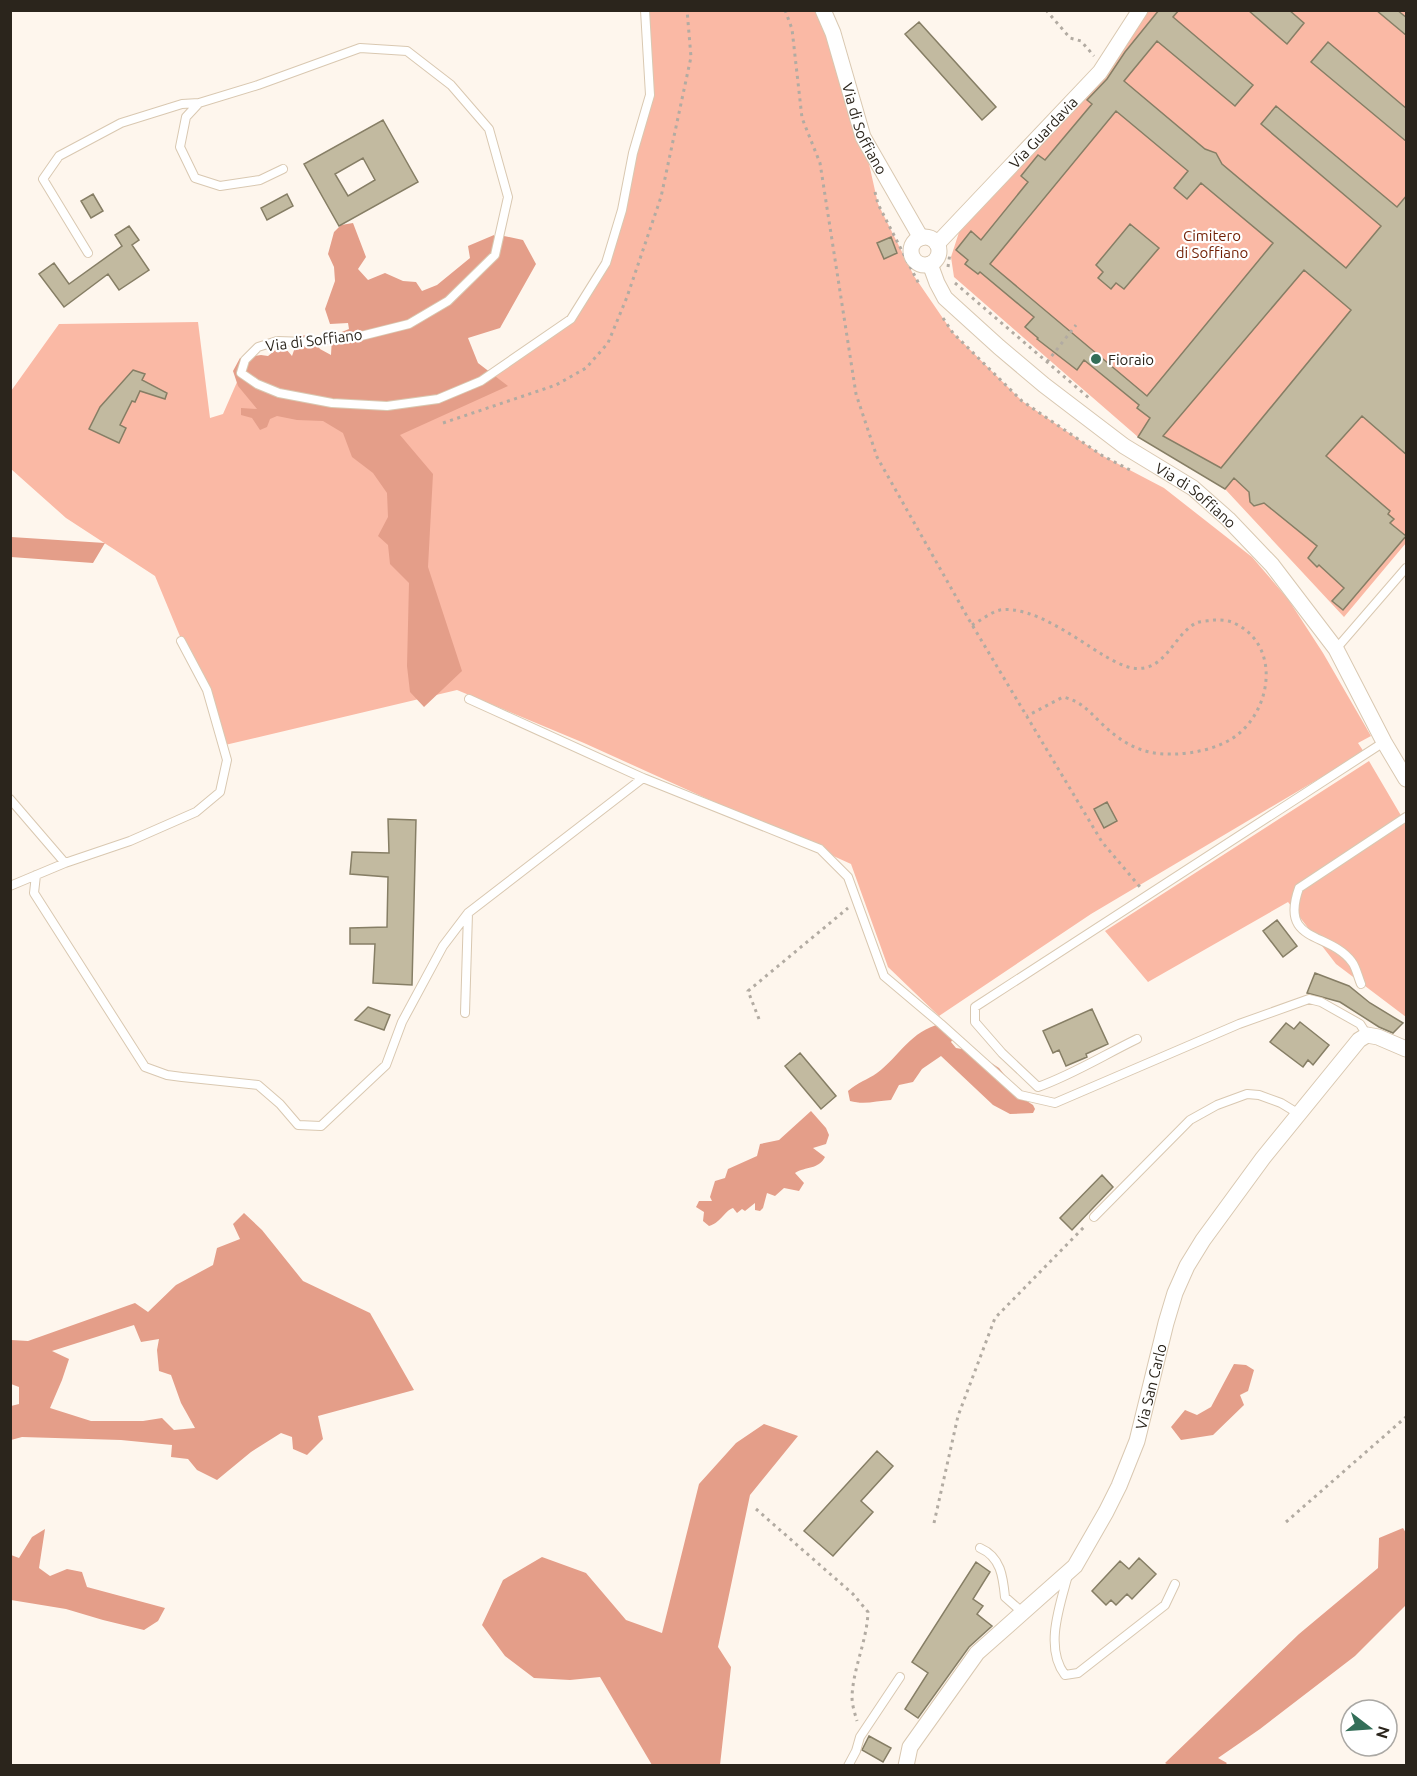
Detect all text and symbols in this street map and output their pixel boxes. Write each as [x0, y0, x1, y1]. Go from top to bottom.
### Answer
street label: Via di Soffiano [839, 81, 891, 177]
street label: Via Guardavia [1005, 93, 1081, 171]
park label: Cimitero di Soffiano [1176, 227, 1248, 261]
street label: Via di Soffiano [265, 326, 363, 354]
place label: Fioraio [1108, 351, 1154, 368]
marker: Fioraio [1089, 352, 1103, 366]
street label: Via di Soffiano [1153, 459, 1240, 531]
street label: Via San Carlo [1132, 1342, 1169, 1431]
north arrow [1339, 1698, 1399, 1758]
text: N [1373, 1724, 1394, 1741]

